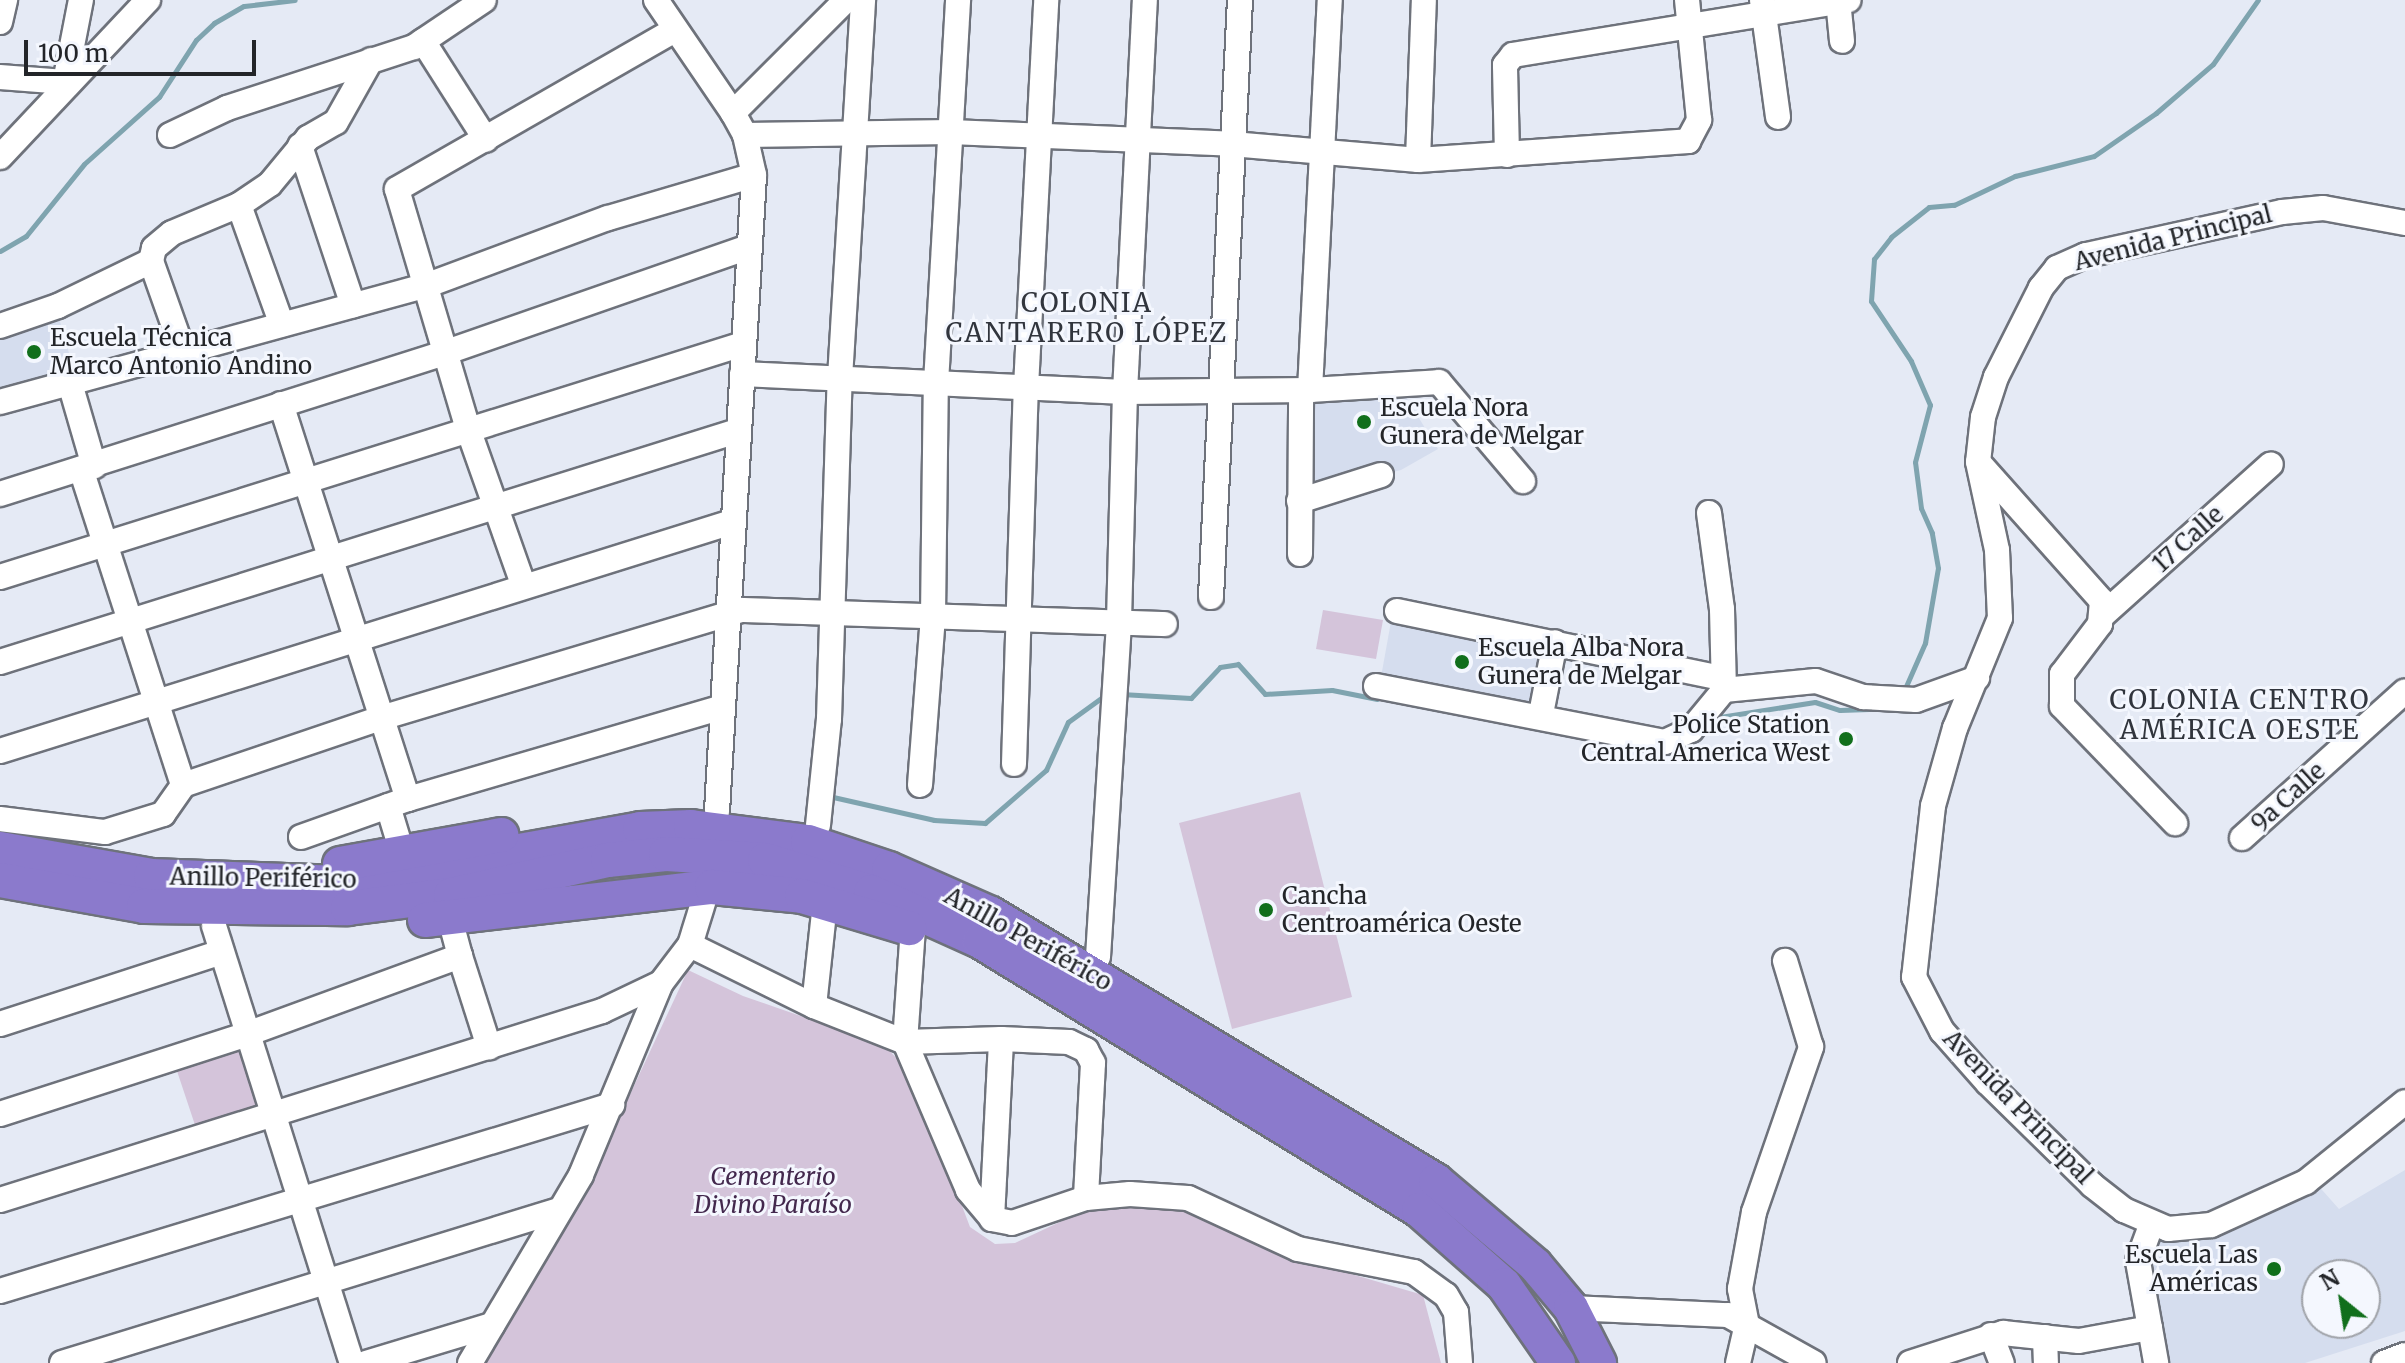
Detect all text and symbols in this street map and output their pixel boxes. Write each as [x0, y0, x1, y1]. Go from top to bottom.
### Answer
scale bar [28, 24, 260, 74]
text: 100 m [38, 38, 108, 69]
street label: Avenida Principal [2071, 199, 2275, 277]
district label: COLONIA CANTARERO LÓPEZ [946, 287, 1228, 348]
place label: Escuela Técnica Marco Antonio Andino [50, 324, 312, 380]
marker: Escuela Técnica Marco Antonio Andino [25, 343, 43, 361]
place label: Escuela Nora Gunera de Melgar [1380, 394, 1584, 450]
marker: Escuela Nora Gunera de Melgar [1355, 413, 1373, 431]
street label: 17 Calle [2147, 500, 2229, 578]
place label: Escuela Alba Nora Gunera de Melgar [1478, 634, 1684, 690]
marker: Escuela Alba Nora Gunera de Melgar [1453, 653, 1471, 671]
district label: COLONIA CENTRO AMÉRICA OESTE [2110, 684, 2370, 746]
place label: Police Station Central America West [1581, 711, 1830, 767]
marker: Police Station Central America West [1837, 730, 1855, 748]
street label: 9a Calle [2245, 756, 2331, 838]
street label: Anillo Periférico [169, 862, 357, 894]
street label: Anillo Periférico [939, 881, 1117, 997]
place label: Cancha Centroamérica Oeste [1282, 882, 1522, 938]
marker: Cancha Centroamérica Oeste [1257, 901, 1275, 919]
street label: Avenida Principal [1937, 1024, 2099, 1190]
park label: Cementerio Divino Paraíso [694, 1163, 852, 1219]
place label: Escuela Las Américas [2125, 1241, 2258, 1297]
north arrow [2301, 1259, 2381, 1339]
marker: Escuela Las Américas [2265, 1260, 2283, 1278]
text: N [2315, 1263, 2345, 1296]

